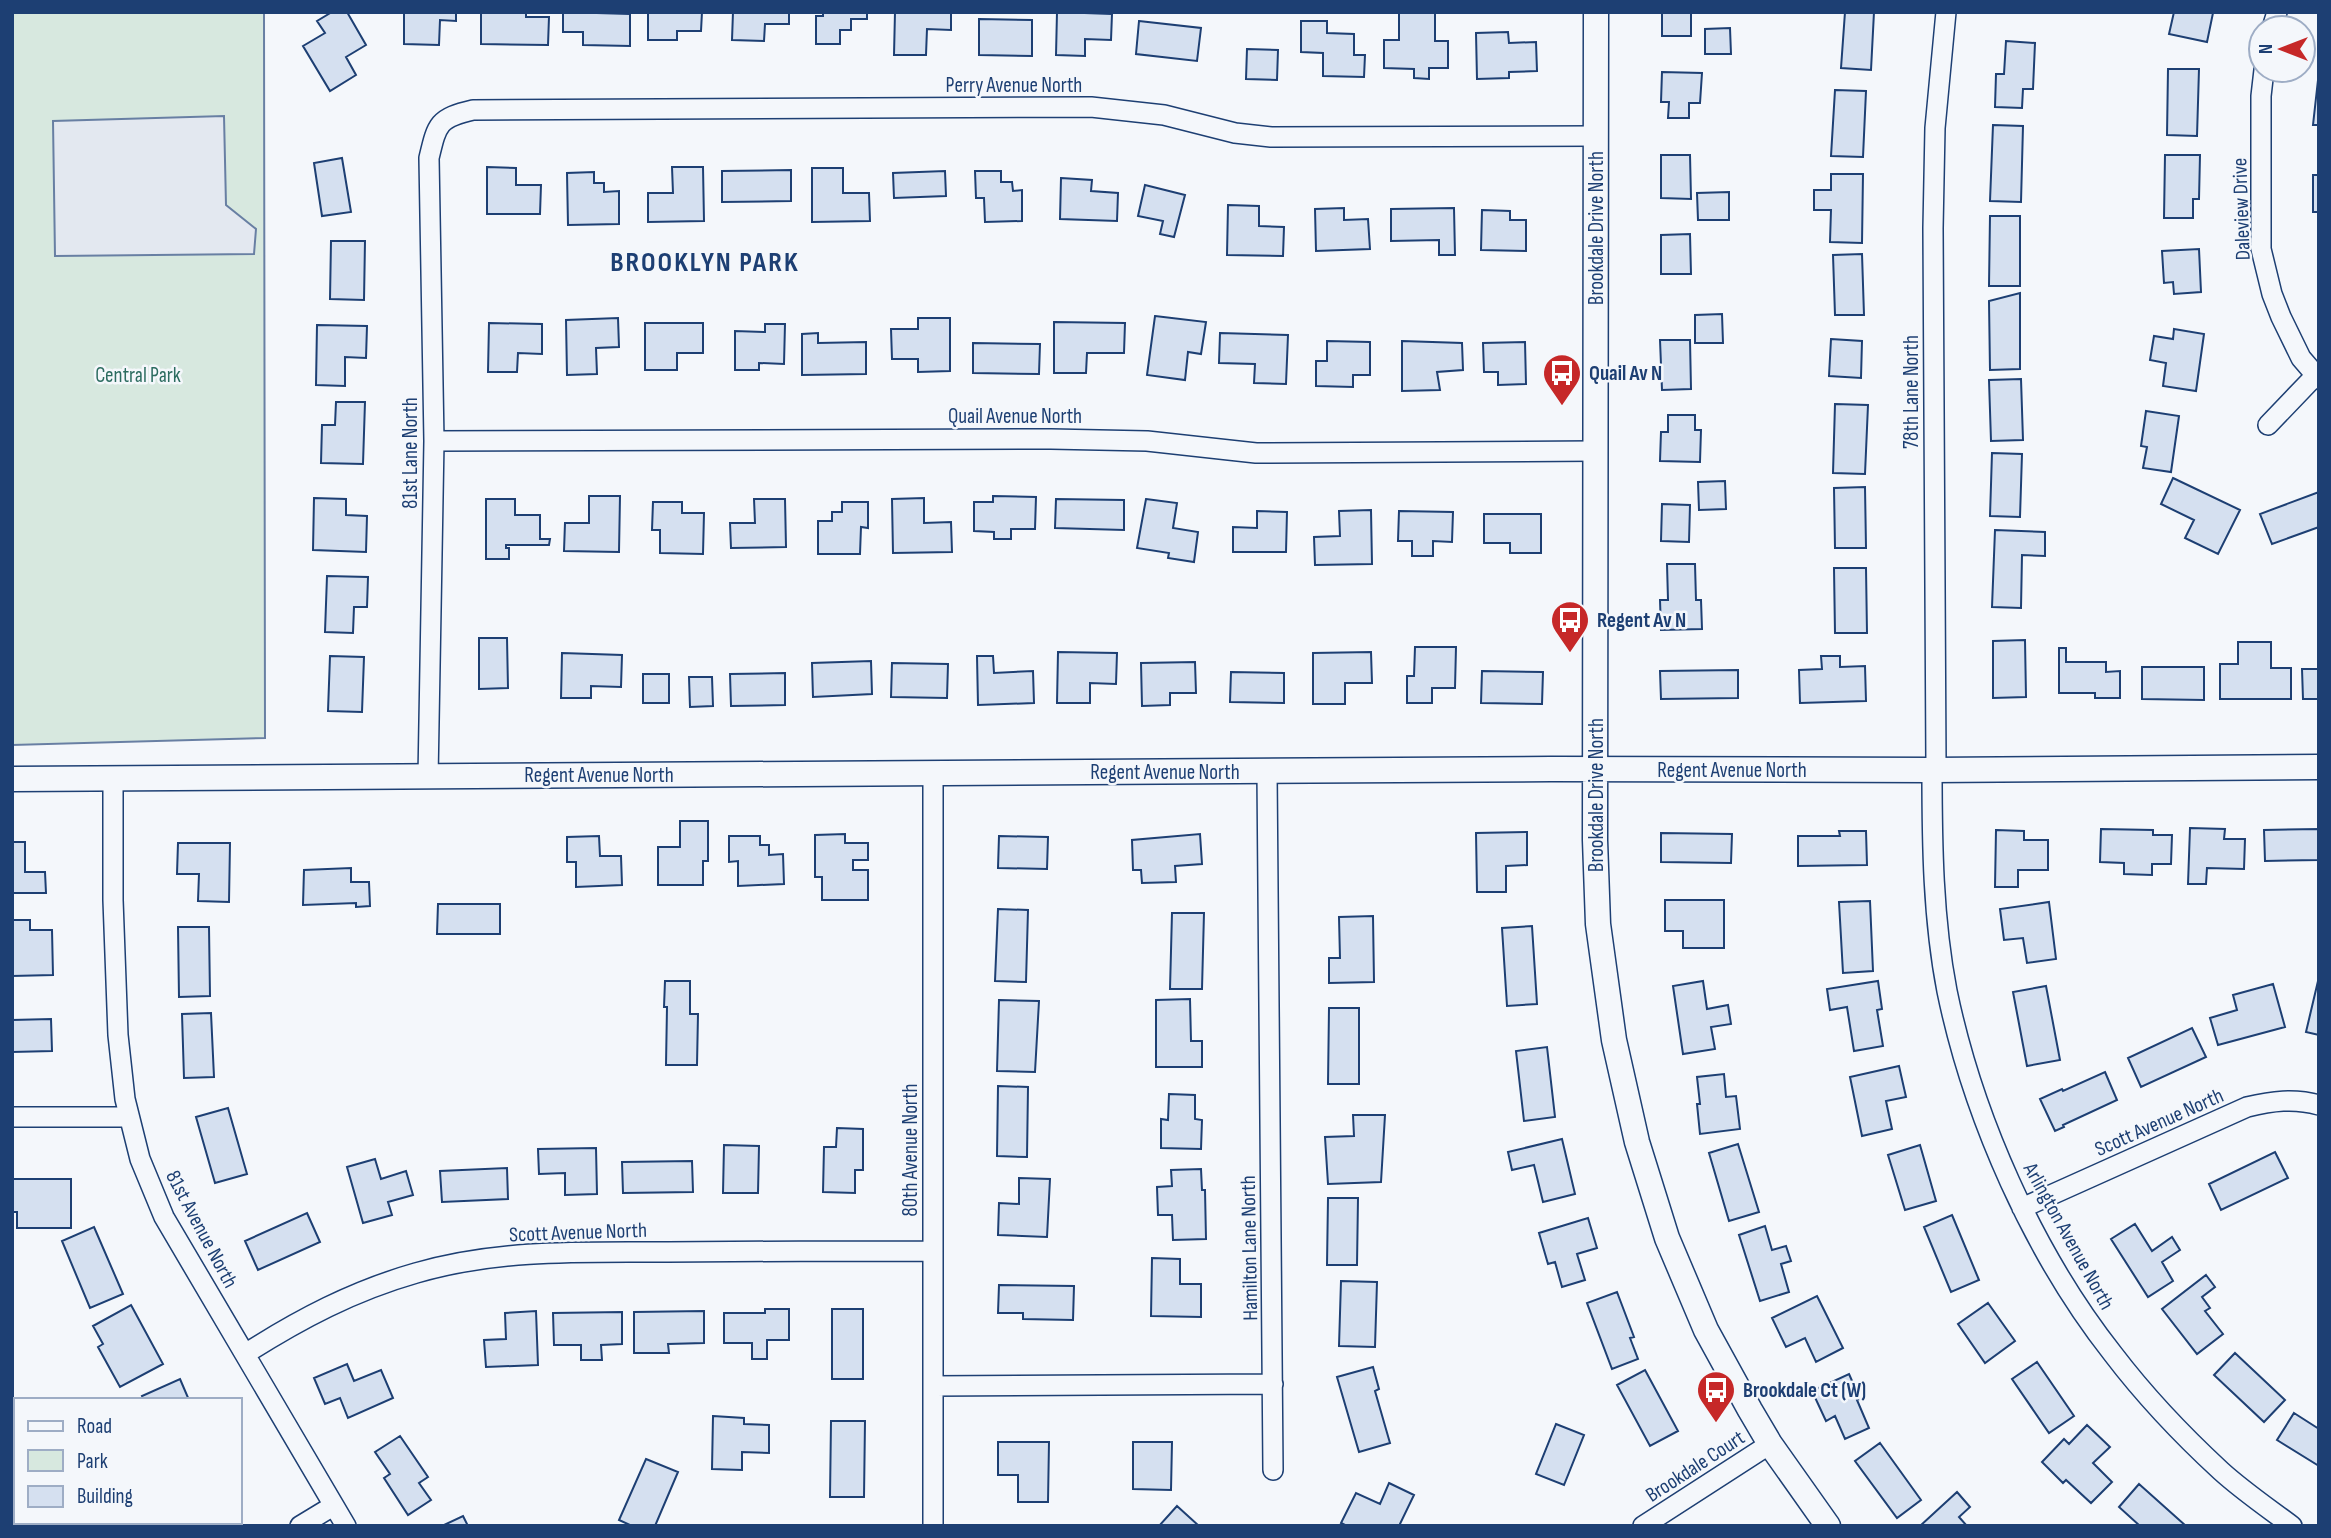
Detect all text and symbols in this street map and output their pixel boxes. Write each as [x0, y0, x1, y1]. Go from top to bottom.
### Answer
north arrow [2247, 14, 2317, 84]
text: N [2255, 44, 2278, 54]
street label: Perry Avenue North [946, 73, 1082, 98]
street label: Brookdale Drive North [1584, 151, 1609, 305]
street label: Daleview Drive [2227, 157, 2256, 261]
district label: BROOKLYN PARK [610, 246, 800, 279]
street label: 78th Lane North [1899, 335, 1924, 449]
bus stop icon: Quail Av N [1541, 352, 1583, 407]
place label: Quail Av N [1589, 361, 1662, 386]
park label: Central Park [95, 363, 181, 388]
street label: 81st Lane North [398, 397, 423, 509]
street label: Quail Avenue North [948, 404, 1082, 429]
bus stop icon: Regent Av N [1549, 599, 1591, 654]
place label: Regent Av N [1597, 608, 1686, 633]
street label: Brookdale Drive North [1584, 718, 1609, 872]
street label: Regent Avenue North [1657, 758, 1807, 783]
street label: Regent Avenue North [1090, 760, 1240, 785]
street label: Regent Avenue North [524, 763, 674, 788]
street label: 80th Avenue North [898, 1083, 923, 1217]
street label: Scott Avenue North [2091, 1083, 2227, 1162]
street label: Arlington Avenue North [2017, 1158, 2119, 1314]
street label: 81st Avenue North [160, 1166, 243, 1292]
street label: Hamilton Lane North [1236, 1175, 1263, 1321]
street label: Scott Avenue North [509, 1218, 647, 1247]
bus stop icon: Brookdale Ct (W) [1695, 1369, 1737, 1424]
place label: Brookdale Ct (W) [1743, 1378, 1866, 1403]
legend [14, 1398, 242, 1524]
text: Road [77, 1414, 112, 1439]
street label: Brookdale Court [1641, 1425, 1749, 1508]
text: Park [77, 1449, 108, 1474]
text: Building [77, 1484, 133, 1509]

